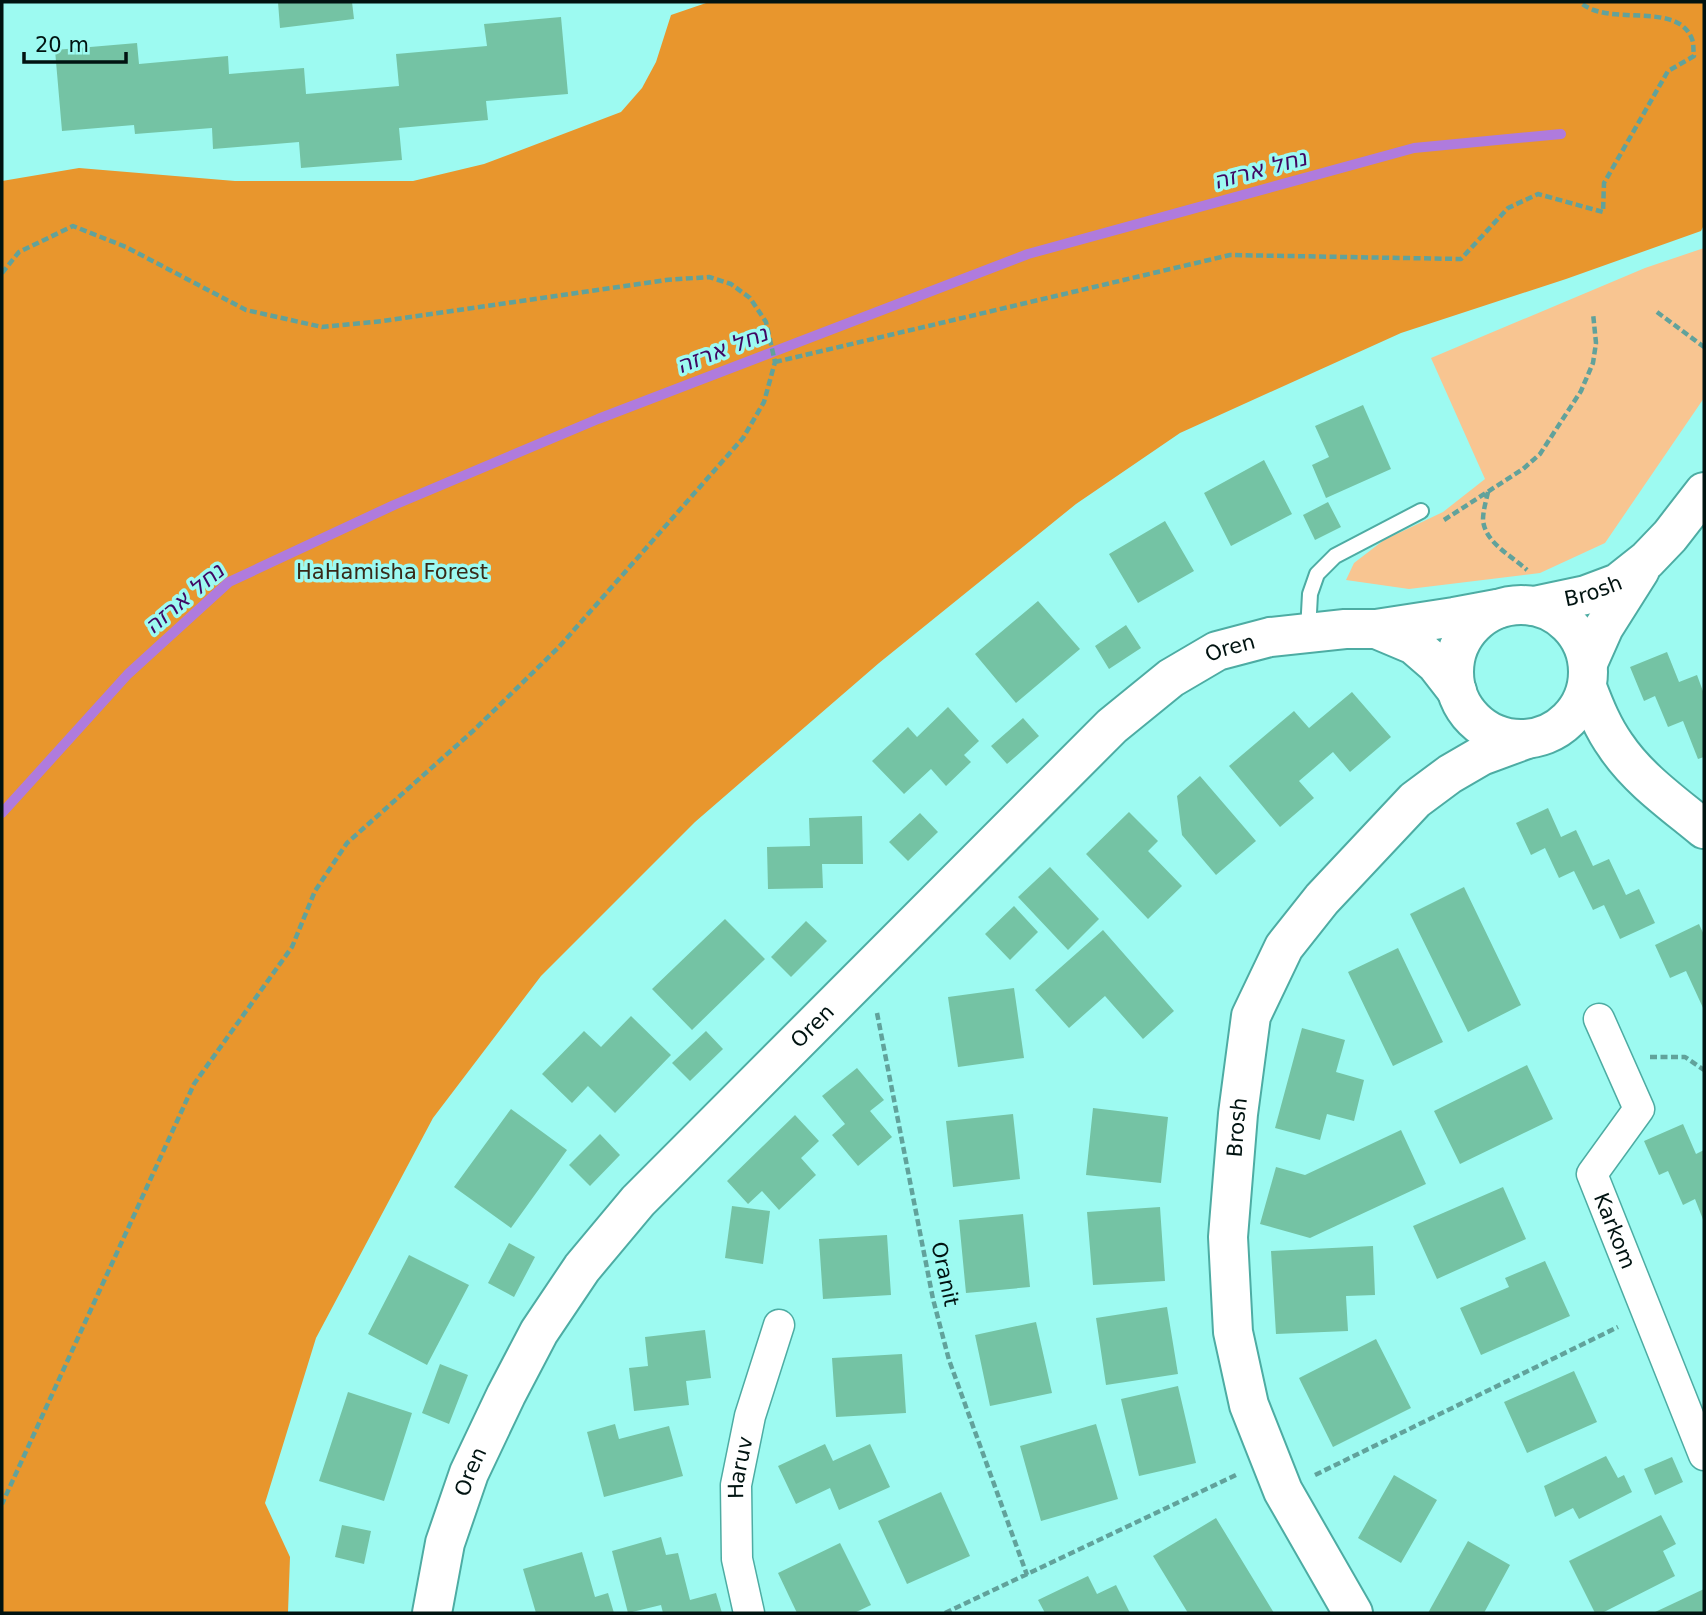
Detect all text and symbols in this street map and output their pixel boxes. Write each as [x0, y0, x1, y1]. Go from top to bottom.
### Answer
scale bar [24, 21, 126, 65]
text: 20 m [35, 33, 89, 57]
water label: נחל ארזה [1210, 144, 1310, 194]
water label: נחל ארזה [673, 319, 772, 378]
water label: נחל ארזה [139, 557, 230, 639]
park label: HaHamisha Forest [296, 560, 488, 584]
street label: Brosh [1562, 571, 1626, 611]
street label: Oren [1201, 629, 1258, 667]
street label: Oren [786, 1000, 839, 1053]
street label: Brosh [1223, 1096, 1252, 1158]
street label: Karkom [1589, 1189, 1641, 1272]
street label: Oranit [926, 1240, 964, 1308]
street label: Haruv [724, 1434, 758, 1499]
street label: Oren [450, 1443, 492, 1499]

